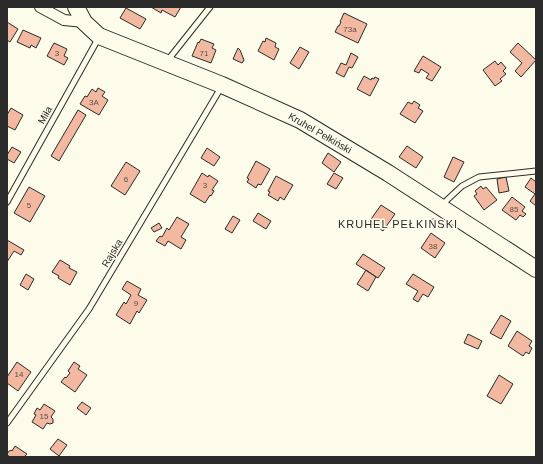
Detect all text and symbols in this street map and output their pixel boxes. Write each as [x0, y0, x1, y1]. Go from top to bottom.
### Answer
house number: 73a [343, 25, 357, 34]
house number: 3 [55, 49, 60, 58]
house number: 71 [200, 49, 209, 58]
house number: 3A [89, 98, 100, 107]
street label: Miła [36, 104, 54, 126]
street label: Kruhel Pełkiński [286, 110, 354, 156]
house number: 6 [124, 175, 129, 184]
house number: 3 [203, 181, 208, 190]
house number: 5 [27, 201, 32, 210]
house number: 85 [510, 205, 519, 214]
district label: KRUHEL PEŁKIŃSKI [338, 218, 458, 230]
street label: Rajska [99, 237, 125, 269]
house number: 38 [429, 242, 438, 251]
house number: 9 [134, 299, 139, 308]
house number: 14 [15, 370, 24, 379]
house number: 15 [40, 412, 49, 421]

